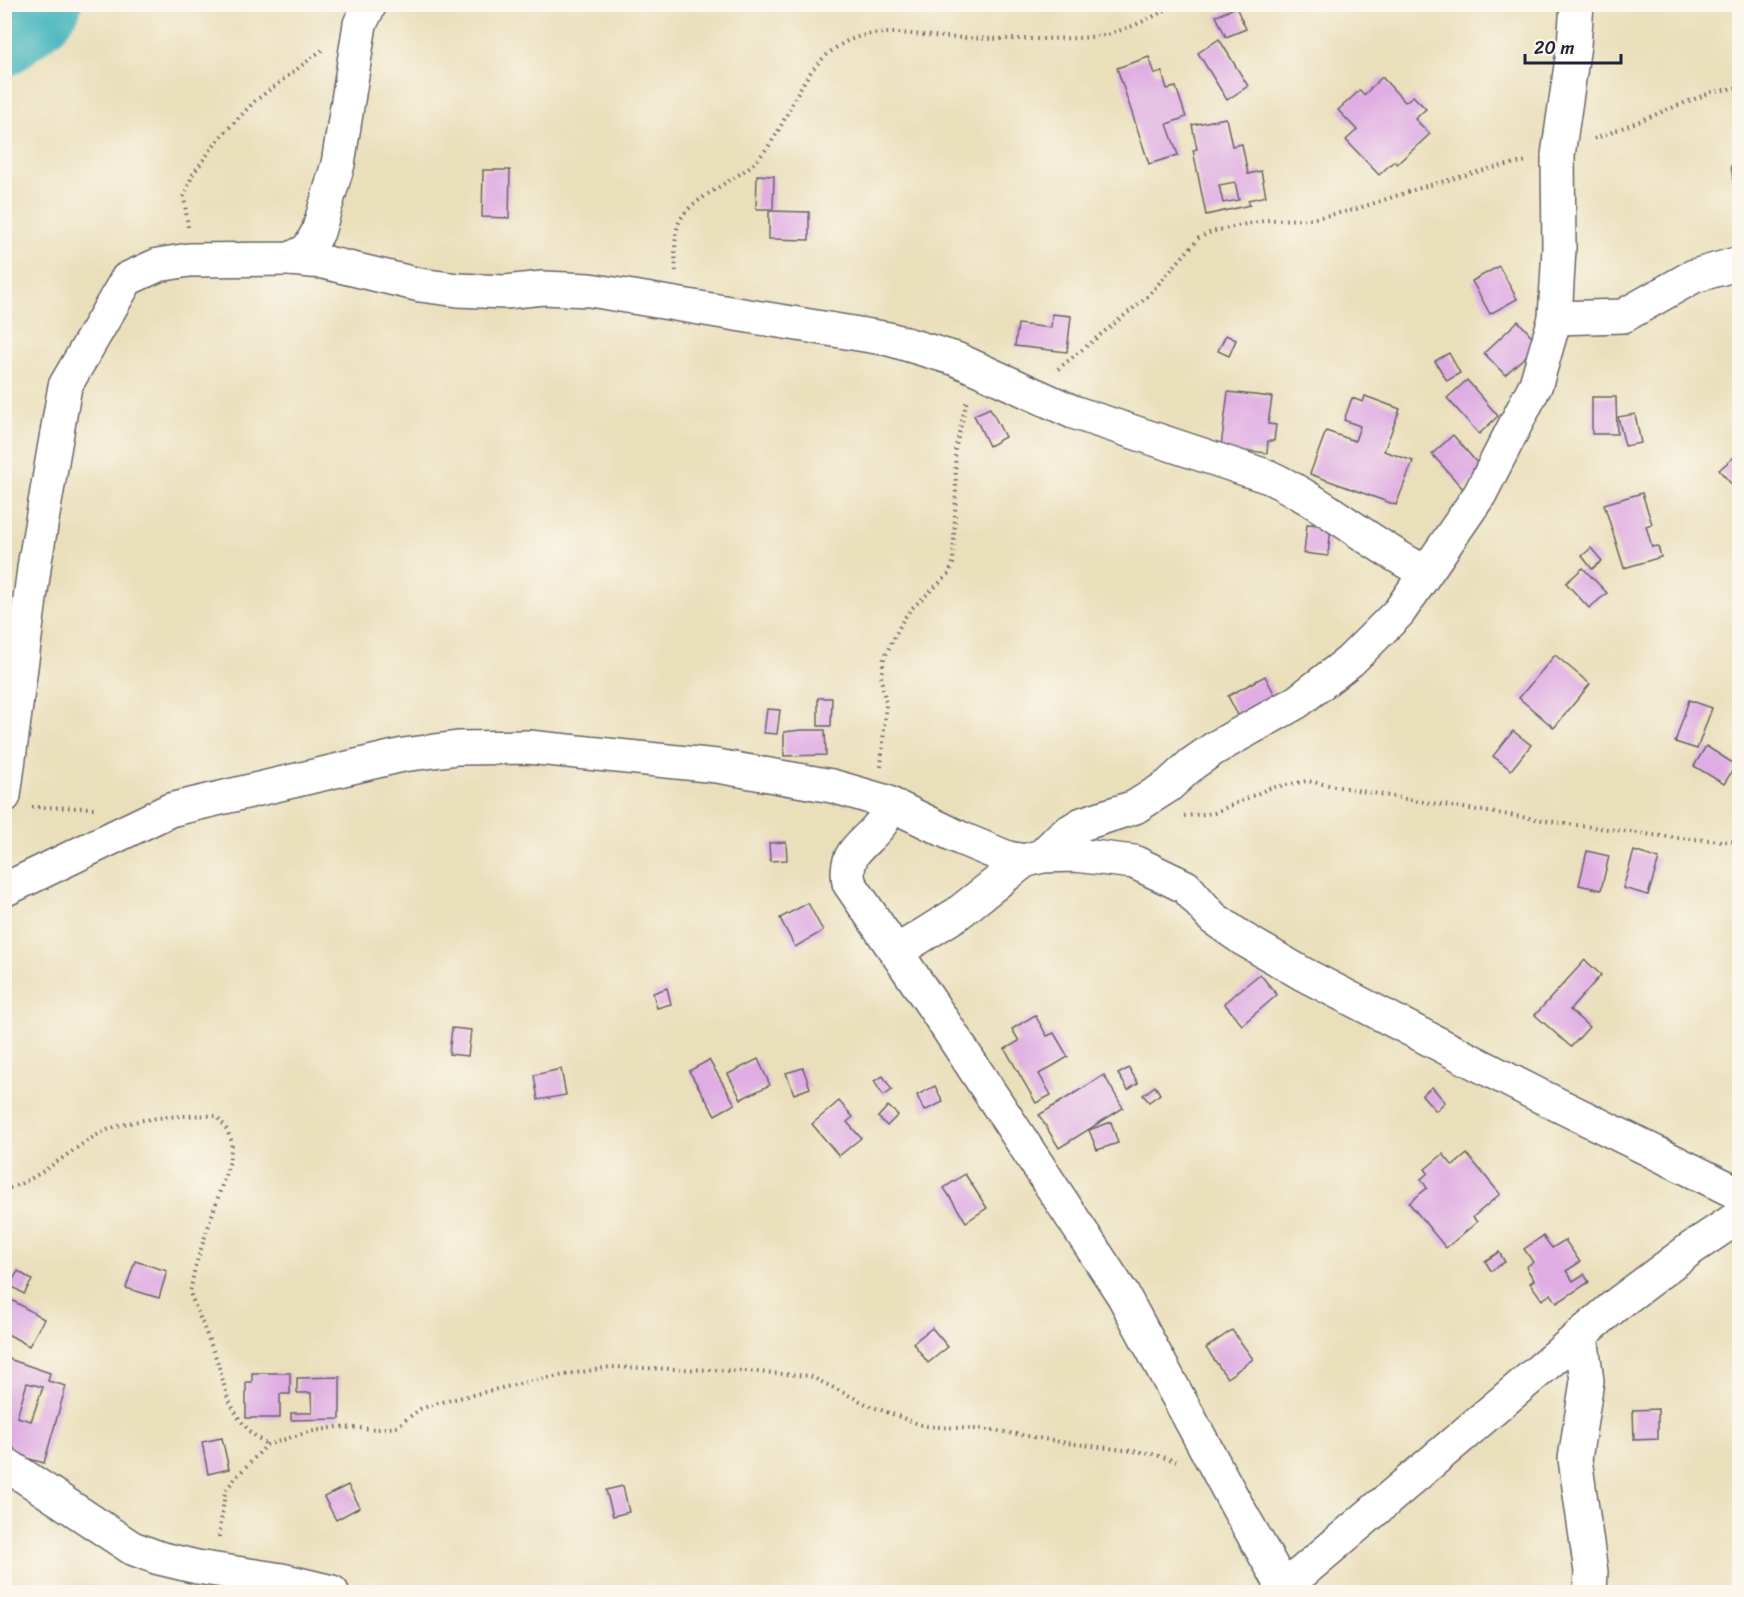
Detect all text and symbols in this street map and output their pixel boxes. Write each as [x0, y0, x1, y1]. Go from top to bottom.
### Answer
scale bar [1525, 27, 1621, 65]
text: 20 m [1534, 32, 1574, 64]

